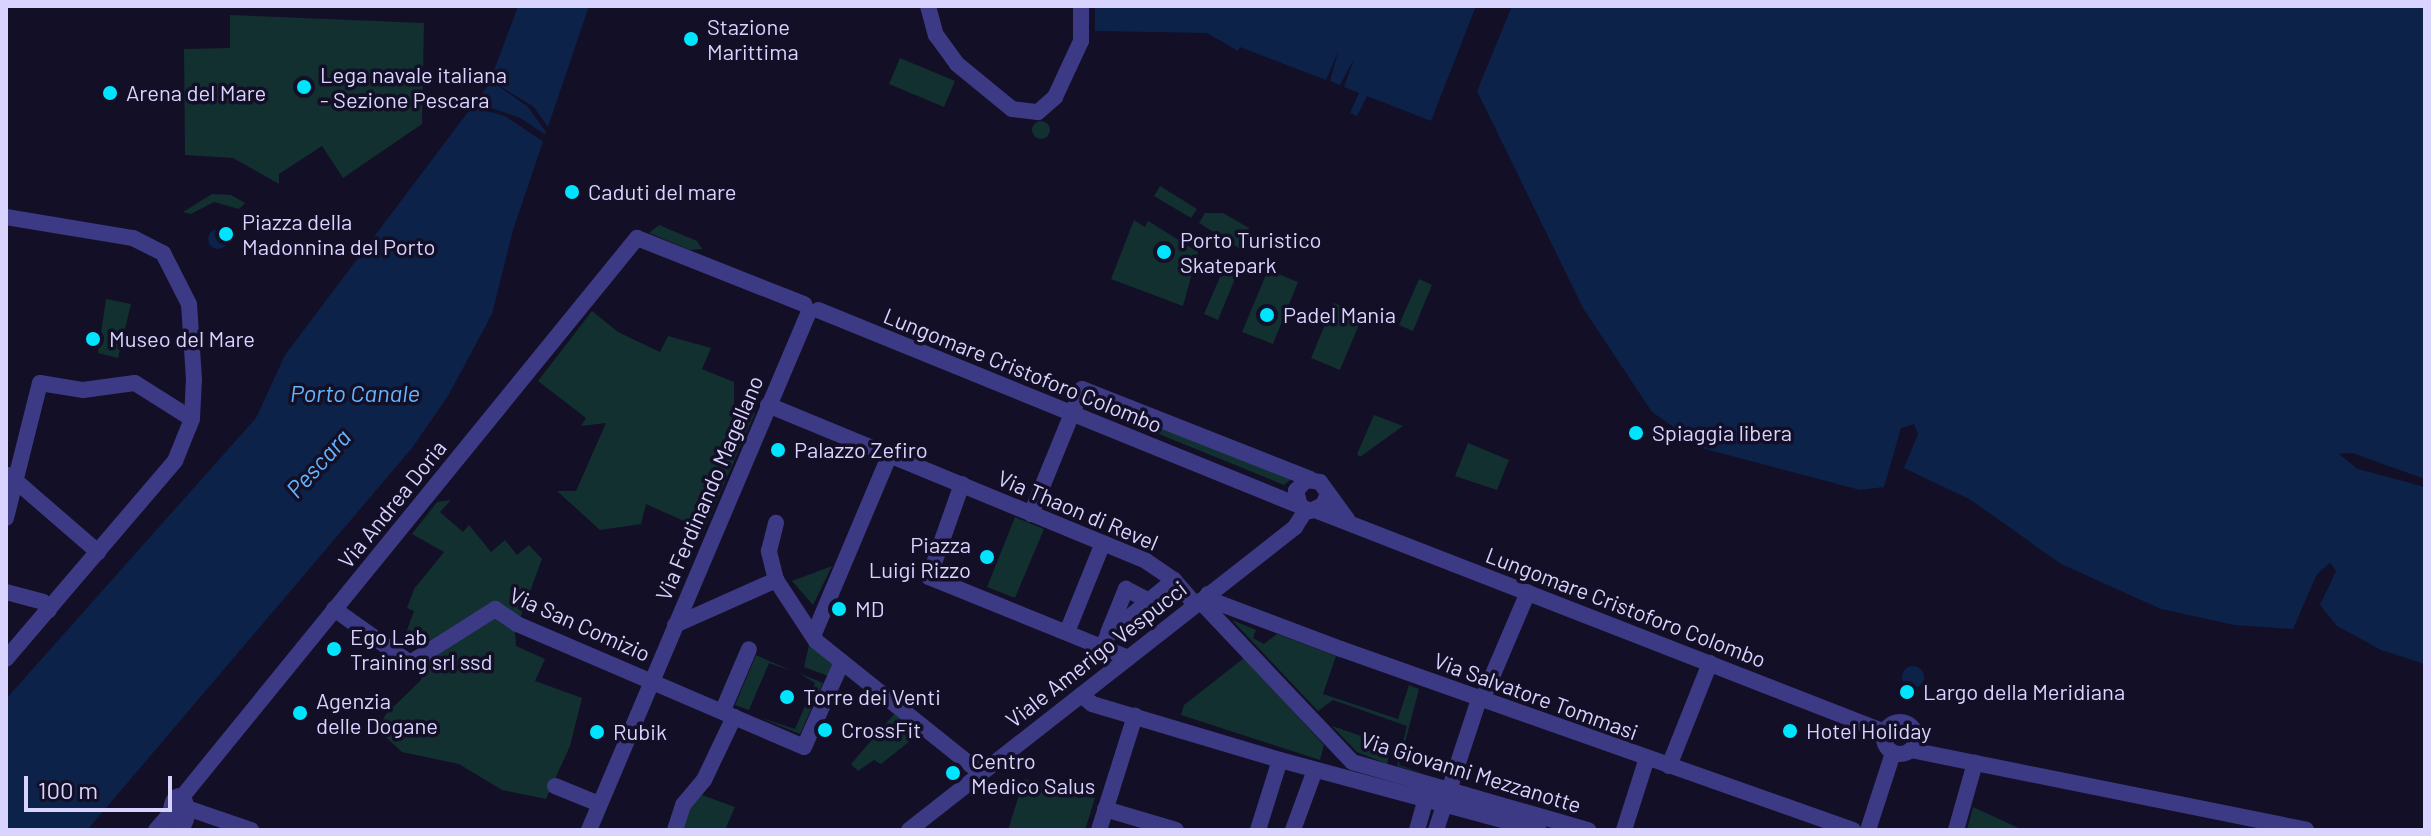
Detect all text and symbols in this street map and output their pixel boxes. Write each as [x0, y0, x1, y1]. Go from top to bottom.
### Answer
place label: Stazione Marittima [707, 13, 799, 64]
marker: Stazione Marittima [682, 30, 700, 48]
place label: Lega navale italiana - Sezione Pescara [320, 61, 507, 112]
marker: Lega navale italiana - Sezione Pescara [295, 78, 313, 96]
place label: Arena del Mare [126, 80, 266, 106]
marker: Arena del Mare [101, 84, 119, 102]
place label: Caduti del mare [588, 179, 737, 205]
marker: Caduti del mare [563, 183, 581, 201]
place label: Piazza della Madonnina del Porto [242, 208, 436, 260]
marker: Piazza della Madonnina del Porto [217, 225, 235, 243]
place label: Porto Turistico Skatepark [1180, 226, 1322, 278]
marker: Porto Turistico Skatepark [1155, 243, 1173, 261]
street label: Lungomare Cristoforo Colombo [880, 302, 1166, 438]
place label: Padel Mania [1283, 302, 1396, 328]
marker: Padel Mania [1258, 306, 1276, 324]
place label: Museo del Mare [109, 326, 255, 352]
marker: Museo del Mare [84, 330, 102, 348]
street label: Via Ferdinando Magellano [650, 372, 768, 604]
water label: Porto Canale [290, 379, 420, 407]
place label: Spiaggia libera [1652, 420, 1792, 446]
water label: Pescara [280, 423, 356, 503]
marker: Spiaggia libera [1627, 424, 1645, 442]
street label: Via Andrea Doria [332, 435, 452, 573]
place label: Palazzo Zefiro [794, 437, 928, 463]
marker: Palazzo Zefiro [769, 441, 787, 459]
street label: Via Thaon di Revel [994, 464, 1162, 556]
place label: Piazza Luigi Rizzo [869, 531, 971, 582]
street label: Lungomare Cristoforo Colombo [1482, 541, 1770, 673]
marker: Piazza Luigi Rizzo [978, 548, 996, 566]
street label: Viale Amerigo Vespucci [1000, 575, 1192, 733]
street label: Via San Comizio [506, 581, 654, 667]
place label: MD [855, 596, 884, 622]
marker: MD [830, 600, 848, 618]
place label: Ego Lab Training srl ssd [350, 623, 493, 674]
marker: Ego Lab Training srl ssd [325, 640, 343, 658]
street label: Via Salvatore Tommasi [1430, 647, 1642, 745]
place label: Largo della Meridiana [1923, 679, 2125, 705]
marker: Largo della Meridiana [1898, 683, 1916, 701]
place label: Torre dei Venti [803, 684, 941, 710]
place label: Agenzia delle Dogane [316, 687, 438, 738]
marker: Torre dei Venti [778, 688, 796, 706]
marker: Agenzia delle Dogane [291, 704, 309, 722]
place label: CrossFit [841, 717, 921, 743]
place label: Hotel Holiday [1806, 718, 1931, 744]
place label: Rubik [613, 719, 667, 745]
marker: CrossFit [816, 721, 834, 739]
marker: Hotel Holiday [1781, 722, 1799, 740]
marker: Rubik [588, 723, 606, 741]
street label: Via Giovanni Mezzanotte [1358, 726, 1584, 818]
place label: Centro Medico Salus [971, 747, 1095, 798]
scale bar [28, 760, 176, 810]
marker: Centro Medico Salus [942, 762, 964, 784]
text: 100 m [38, 775, 98, 804]

